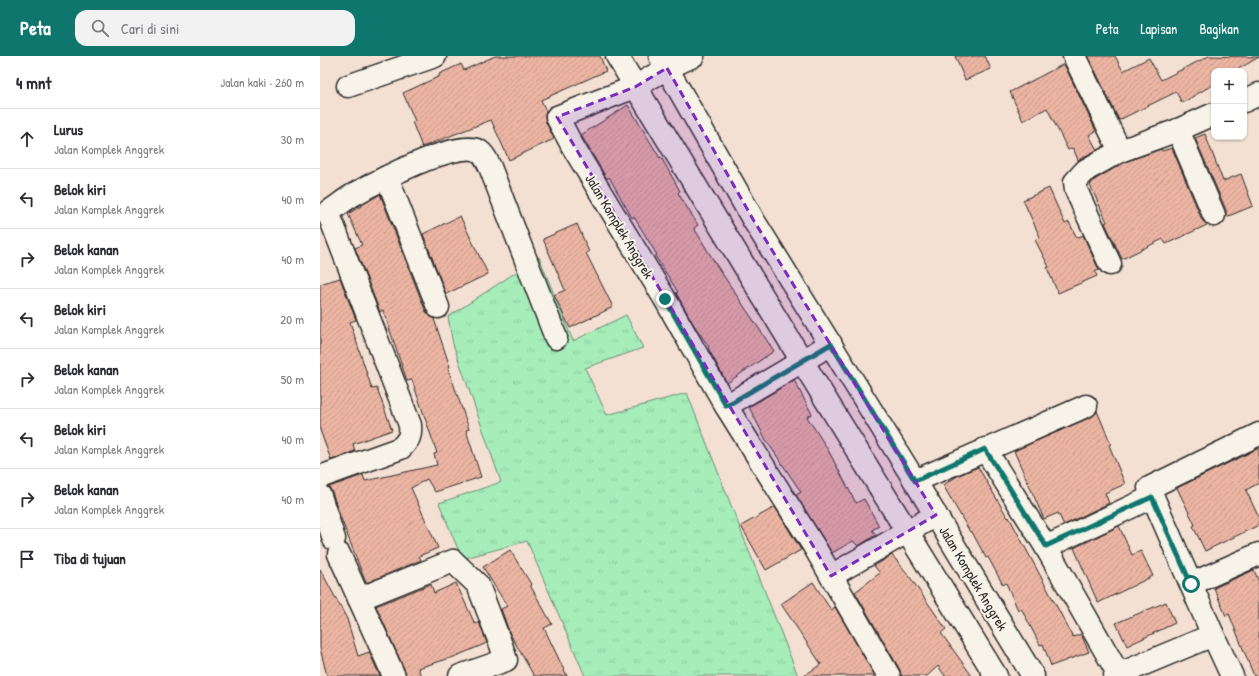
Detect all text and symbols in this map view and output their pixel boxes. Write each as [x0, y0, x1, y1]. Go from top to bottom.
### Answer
search box [75, 10, 355, 46]
text: Peta [20, 15, 51, 41]
icon: search [89, 17, 111, 39]
text: Cari di sini [121, 18, 179, 39]
text: Peta [1096, 19, 1118, 38]
text: Lapisan [1140, 19, 1177, 38]
text: Bagikan [1199, 19, 1239, 38]
map controls [1211, 68, 1247, 140]
button: + [1211, 68, 1247, 104]
text: 4 mnt [16, 71, 51, 94]
text: Jalan kaki · 260 m [220, 73, 304, 91]
button: − [1211, 104, 1247, 140]
text: Lurus [54, 119, 83, 140]
icon: ahead [16, 128, 38, 150]
text: 30 m [281, 130, 304, 148]
text: Jalan Komplek Anggrek [54, 140, 164, 158]
street label: Jalan Komplek Anggrek [580, 170, 659, 282]
text: Belok kiri [54, 179, 106, 200]
icon: left [16, 188, 38, 210]
text: 40 m [281, 190, 304, 208]
text: Jalan Komplek Anggrek [54, 200, 164, 218]
text: Belok kanan [54, 239, 119, 260]
icon: right [16, 248, 38, 270]
text: 40 m [281, 250, 304, 268]
text: Jalan Komplek Anggrek [54, 260, 164, 278]
route end [656, 290, 674, 308]
text: Belok kiri [54, 299, 106, 320]
icon: left [16, 308, 38, 330]
text: 20 m [280, 310, 304, 328]
text: Jalan Komplek Anggrek [54, 320, 164, 338]
text: Belok kanan [54, 359, 119, 380]
icon: right [16, 368, 38, 390]
text: 50 m [281, 370, 304, 388]
text: Jalan Komplek Anggrek [54, 380, 164, 398]
text: Belok kiri [54, 419, 106, 440]
icon: left [16, 428, 38, 450]
text: 40 m [281, 430, 304, 448]
text: Jalan Komplek Anggrek [54, 440, 164, 458]
text: Belok kanan [54, 479, 119, 500]
icon: right [16, 488, 38, 510]
text: 40 m [281, 490, 304, 508]
text: Jalan Komplek Anggrek [54, 500, 164, 518]
street label: Jalan Komplek Anggrek [934, 522, 1013, 634]
icon: arrive [16, 548, 38, 570]
text: Tiba di tujuan [54, 548, 126, 569]
route start [1182, 575, 1200, 593]

